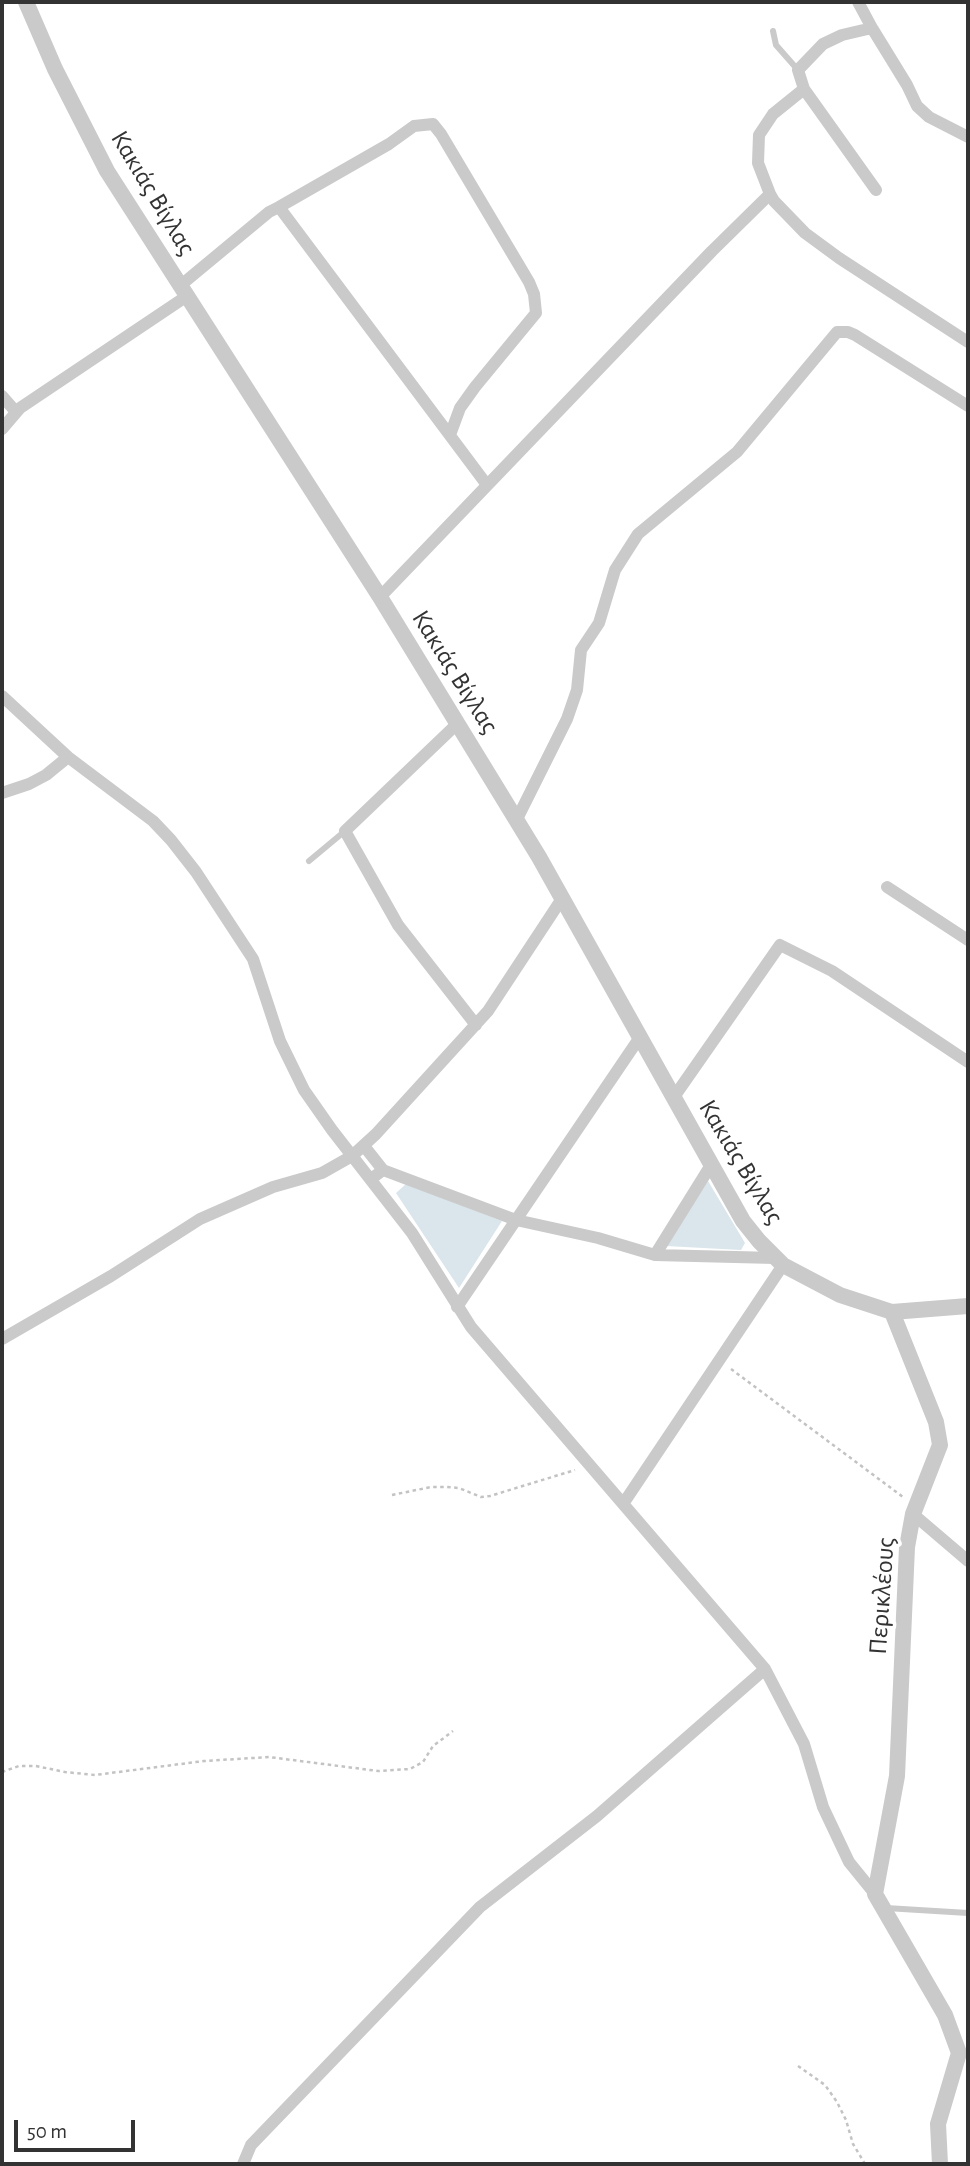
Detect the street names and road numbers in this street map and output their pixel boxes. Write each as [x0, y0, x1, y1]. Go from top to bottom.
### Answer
street label: Κακιάς Βίγλας [104, 125, 202, 261]
street label: Κακιάς Βίγλας [405, 605, 505, 739]
street label: Κακιάς Βίγλας [692, 1094, 790, 1230]
street label: Περικλέους [862, 1536, 902, 1656]

